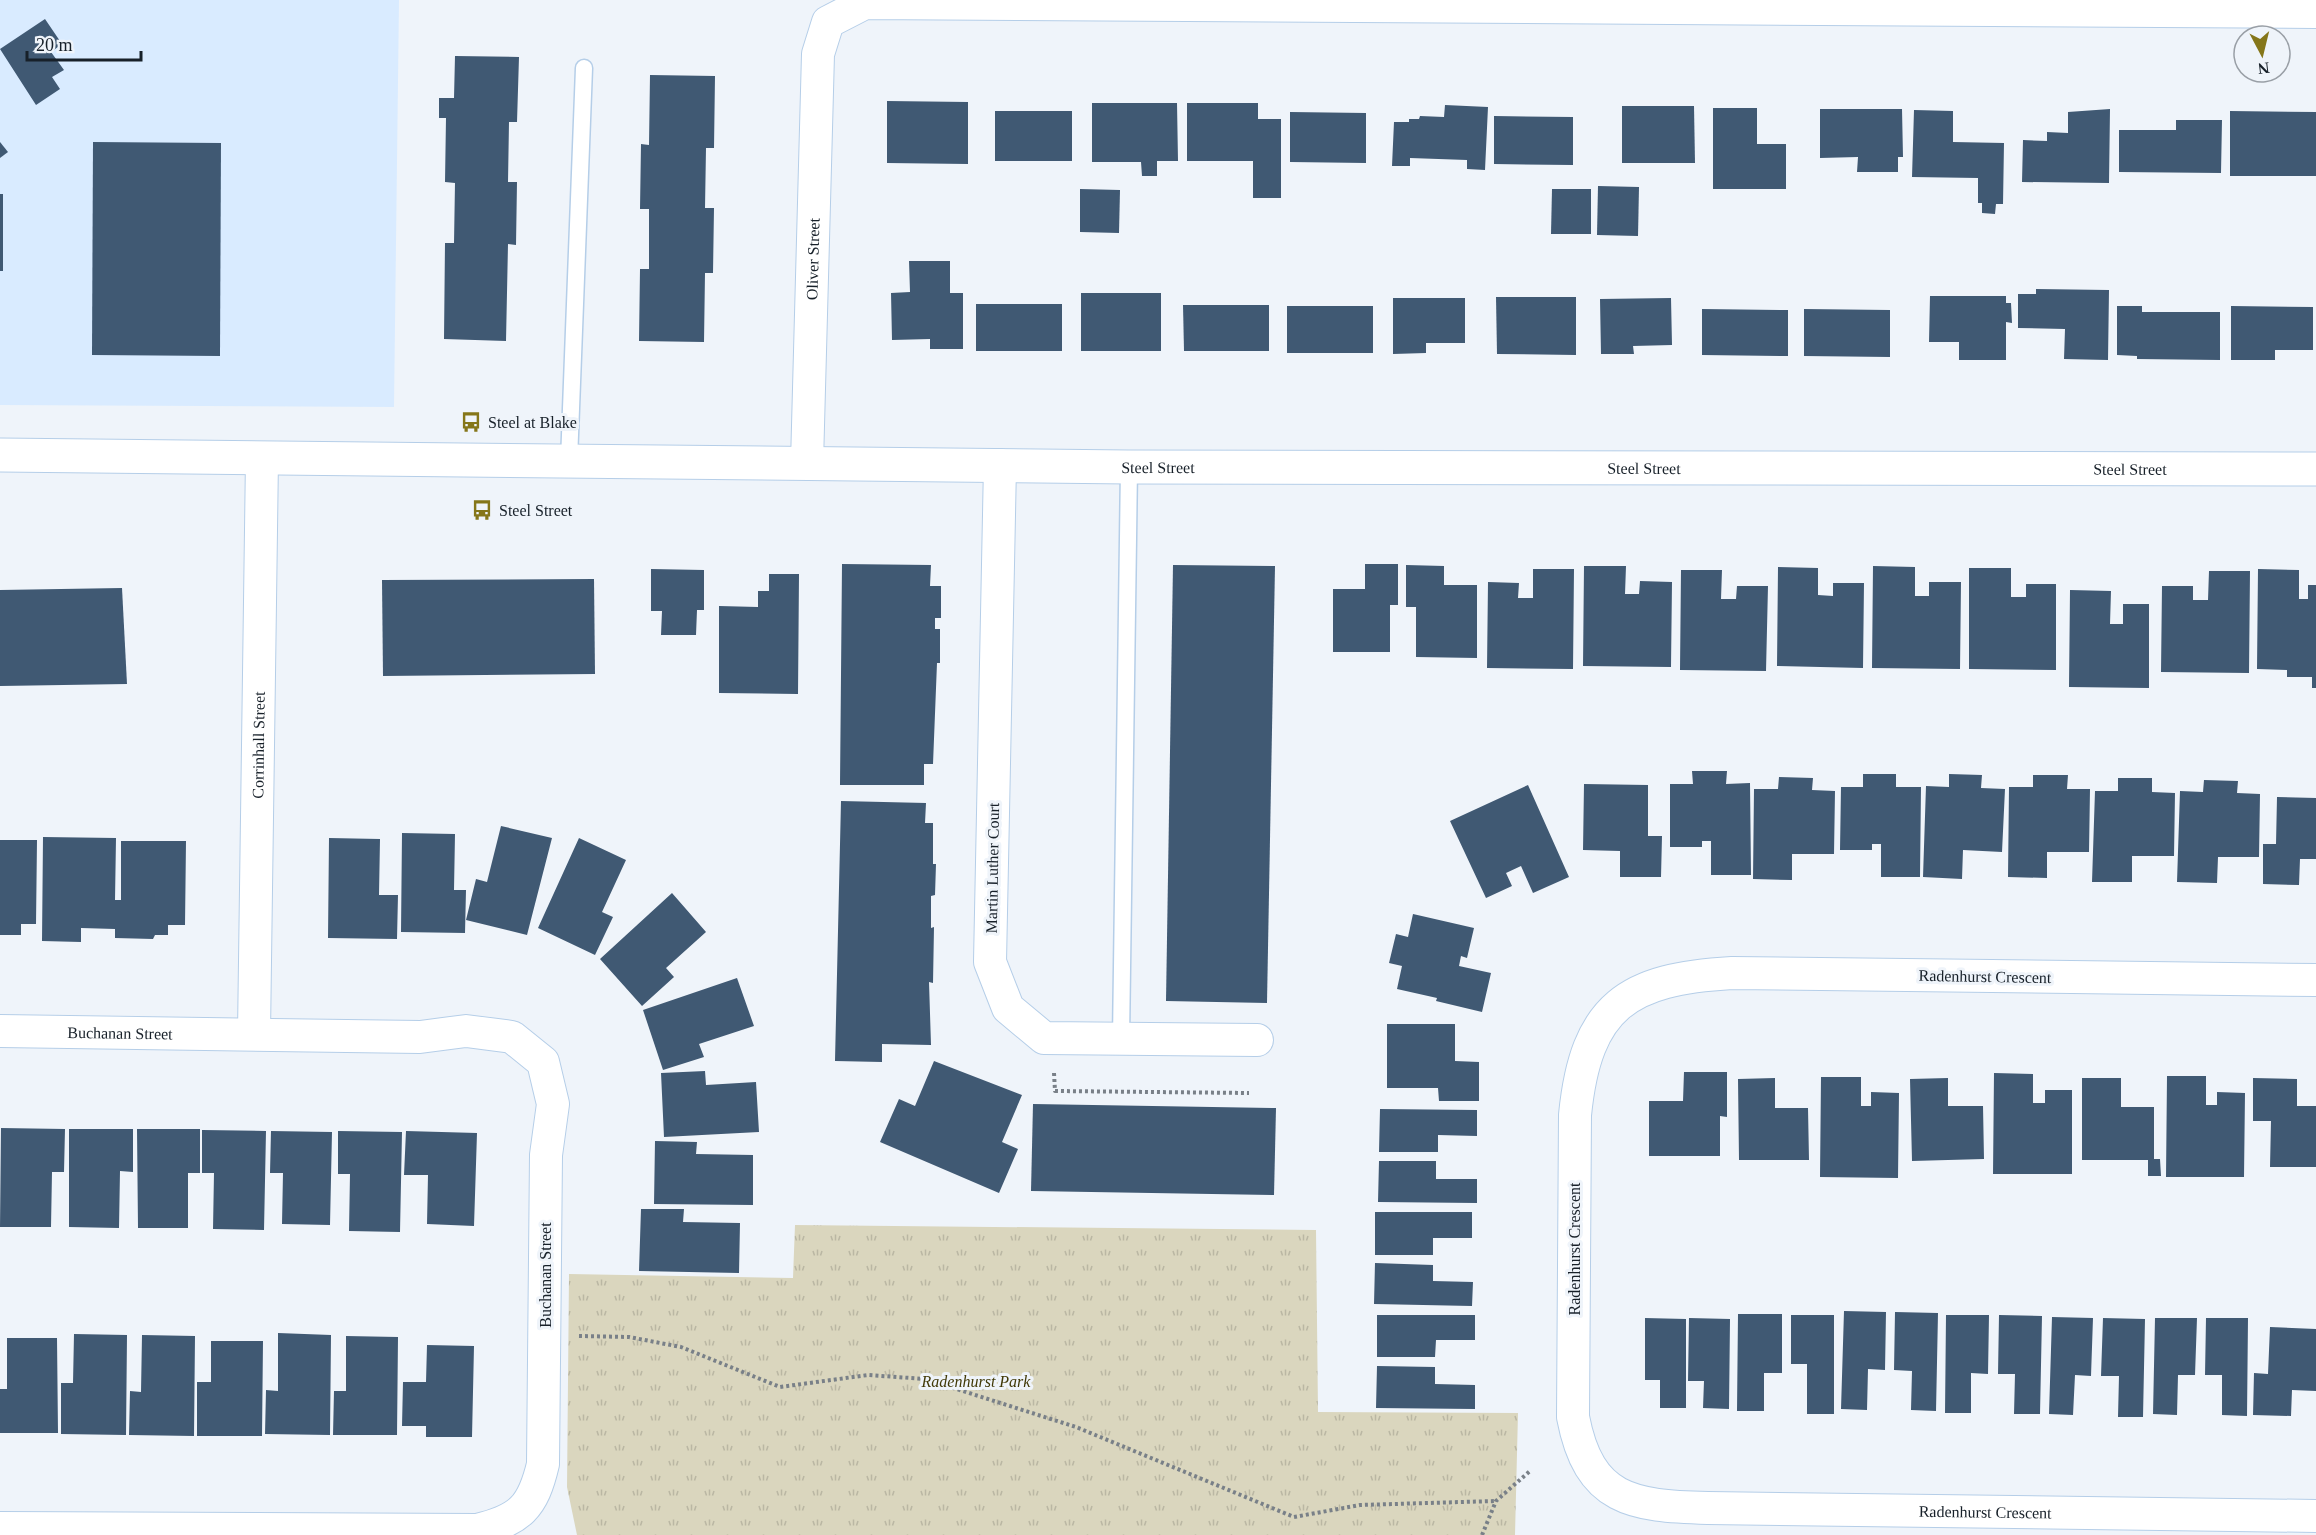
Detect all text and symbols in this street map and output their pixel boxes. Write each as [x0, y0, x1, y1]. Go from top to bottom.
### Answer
scale bar [27, 24, 141, 62]
north arrow [2232, 24, 2292, 84]
text: 20 m [36, 35, 73, 55]
text: N [2257, 59, 2271, 78]
street label: Oliver Street [803, 217, 823, 300]
bus stop icon: Steel at Blake [459, 410, 483, 434]
place label: Steel at Blake [488, 414, 577, 431]
street label: Steel Street [1121, 459, 1195, 476]
street label: Steel Street [1607, 460, 1681, 477]
street label: Steel Street [2093, 461, 2167, 478]
bus stop icon: Steel Street [470, 498, 494, 522]
place label: Steel Street [499, 502, 573, 519]
street label: Corrinhall Street [249, 691, 268, 799]
street label: Martin Luther Court [983, 802, 1002, 933]
street label: Radenhurst Crescent [1918, 967, 2052, 986]
street label: Buchanan Street [67, 1024, 173, 1042]
street label: Radenhurst Crescent [1566, 1182, 1583, 1315]
street label: Buchanan Street [537, 1222, 554, 1328]
park label: Radenhurst Park [921, 1373, 1031, 1390]
street label: Radenhurst Crescent [1919, 1503, 2052, 1522]

